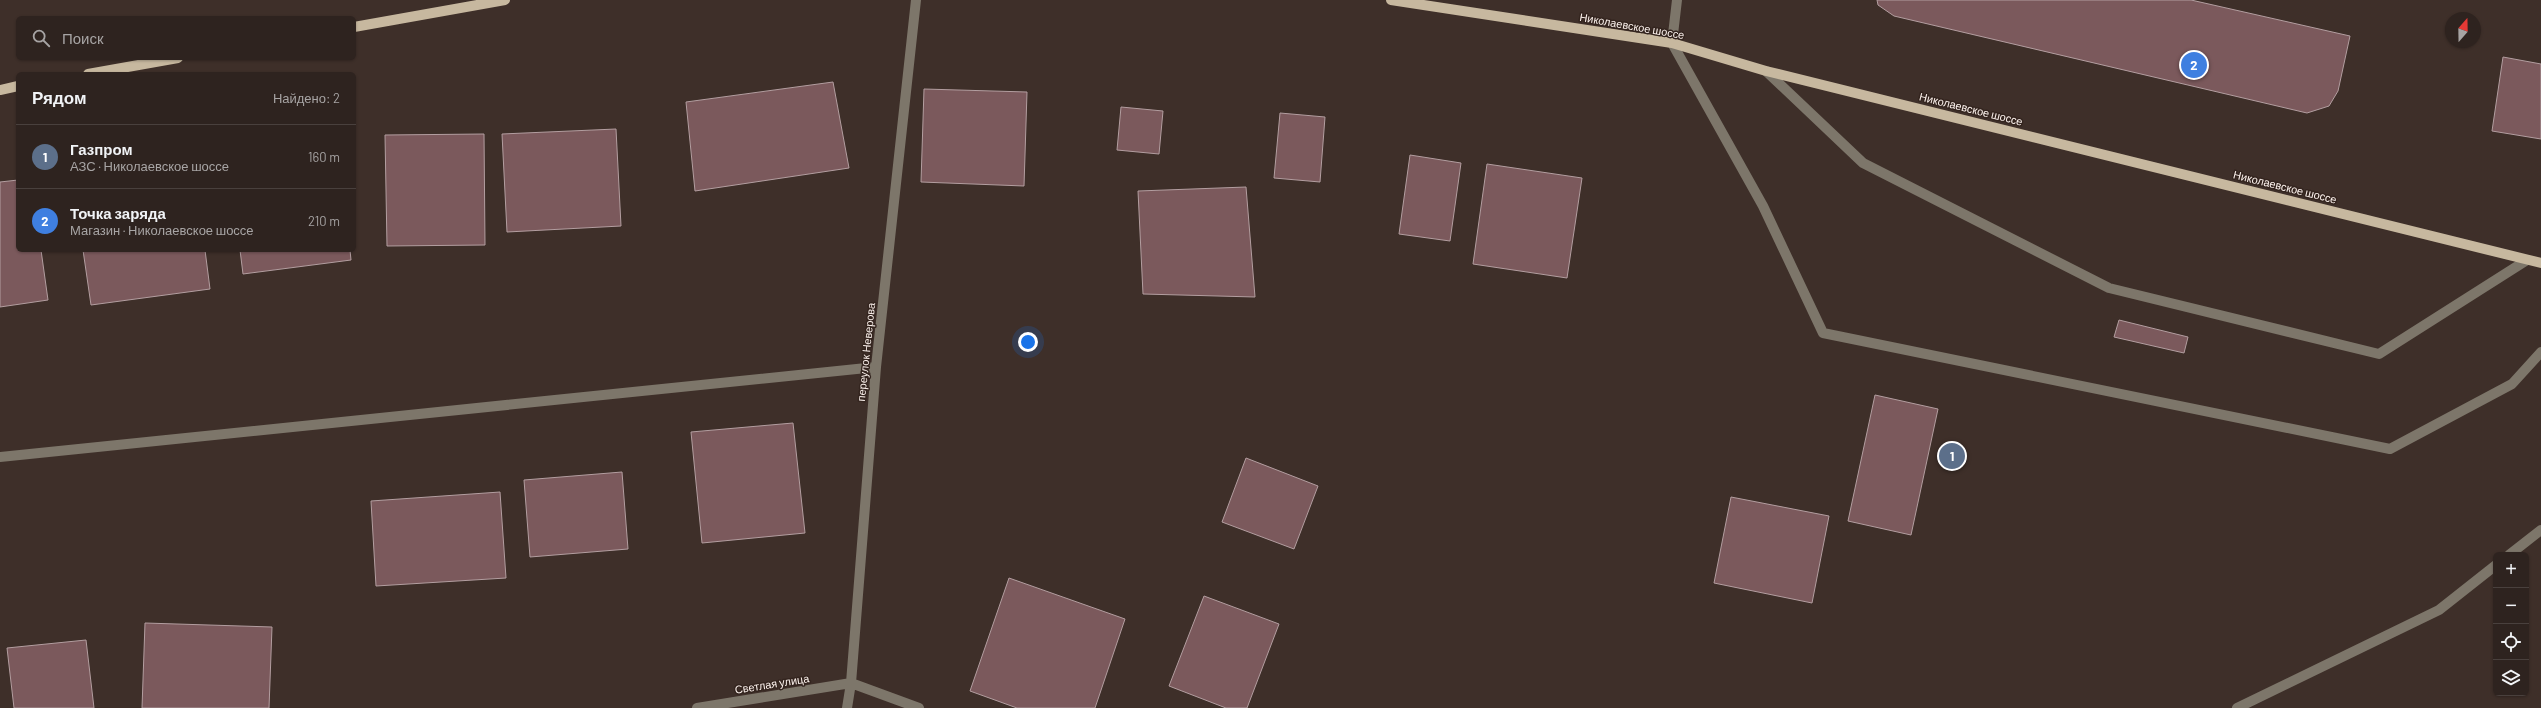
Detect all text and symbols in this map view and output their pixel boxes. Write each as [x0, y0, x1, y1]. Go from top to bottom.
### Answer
street label: Николаевское шоссе [1579, 10, 1686, 41]
north arrow [2445, 12, 2481, 48]
search box [16, 16, 356, 60]
icon: search [30, 27, 52, 49]
text: Поиск [62, 29, 104, 47]
pin: 2 [2181, 50, 2207, 80]
text: Рядом [32, 87, 87, 107]
street label: Николаевское шоссе [1918, 89, 2024, 128]
text: Найдено: 2 [273, 90, 340, 106]
text: Газпром [70, 140, 133, 158]
text: 1 [43, 149, 47, 165]
text: 160 m [308, 149, 340, 165]
text: АЗС · Николаевское шоссе [70, 158, 229, 174]
street label: Николаевское шоссе [2232, 167, 2338, 206]
text: Точка заряда [70, 204, 166, 222]
text: 2 [41, 213, 49, 229]
text: 210 m [308, 213, 340, 229]
text: Магазин · Николаевское шоссе [70, 222, 254, 238]
street label: переулок Неверова [854, 301, 877, 402]
your location [1018, 332, 1038, 352]
pin: 1 [1939, 441, 1965, 471]
map controls [2493, 552, 2529, 696]
button: + [2493, 552, 2529, 588]
button: − [2493, 588, 2529, 624]
button: locate [2493, 624, 2529, 660]
button: layers [2493, 660, 2529, 696]
street label: Светлая улица [734, 671, 811, 696]

